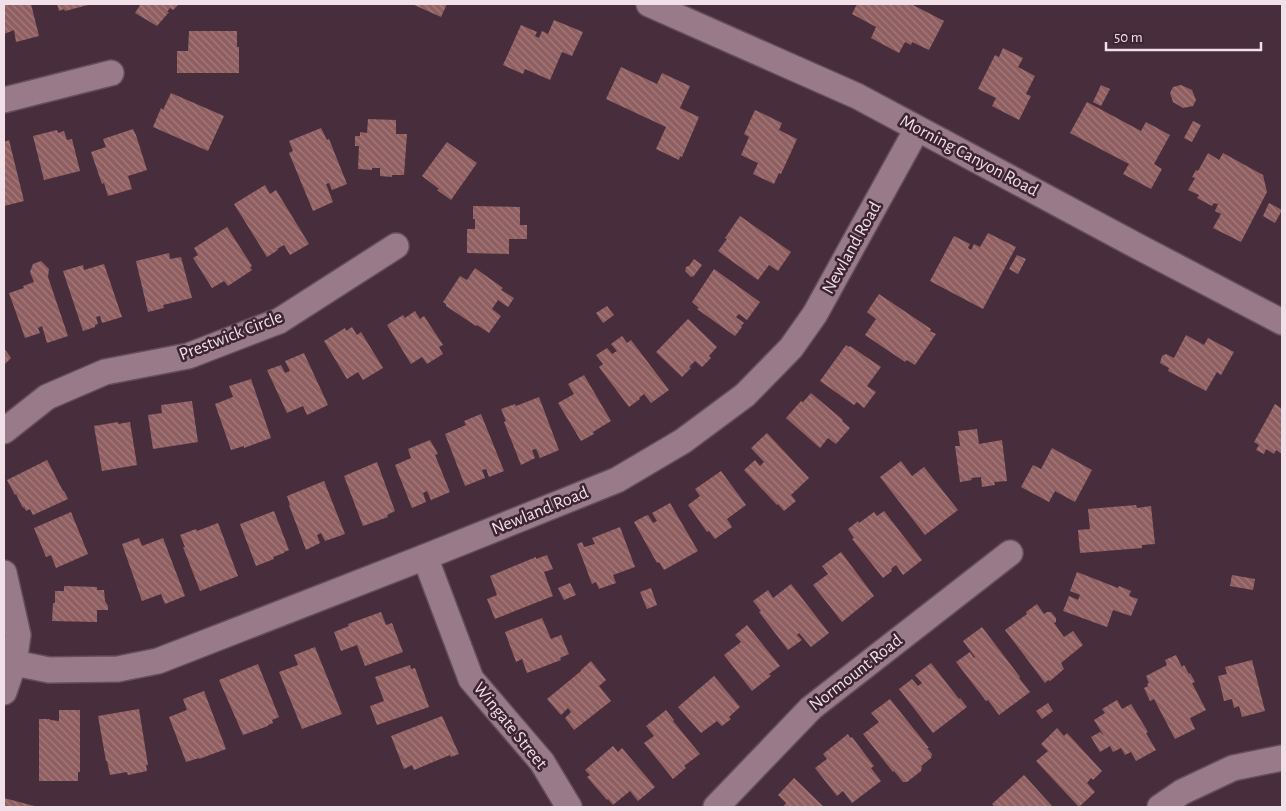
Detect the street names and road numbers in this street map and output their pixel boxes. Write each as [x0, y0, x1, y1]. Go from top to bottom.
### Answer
street label: Morning Canyon Road [897, 112, 1041, 200]
street label: Newland Road [819, 199, 885, 297]
street label: Prestwick Circle [177, 308, 285, 364]
street label: Newland Road [489, 483, 591, 539]
street label: Normount Road [806, 631, 906, 715]
street label: Wingate Street [470, 679, 550, 773]

